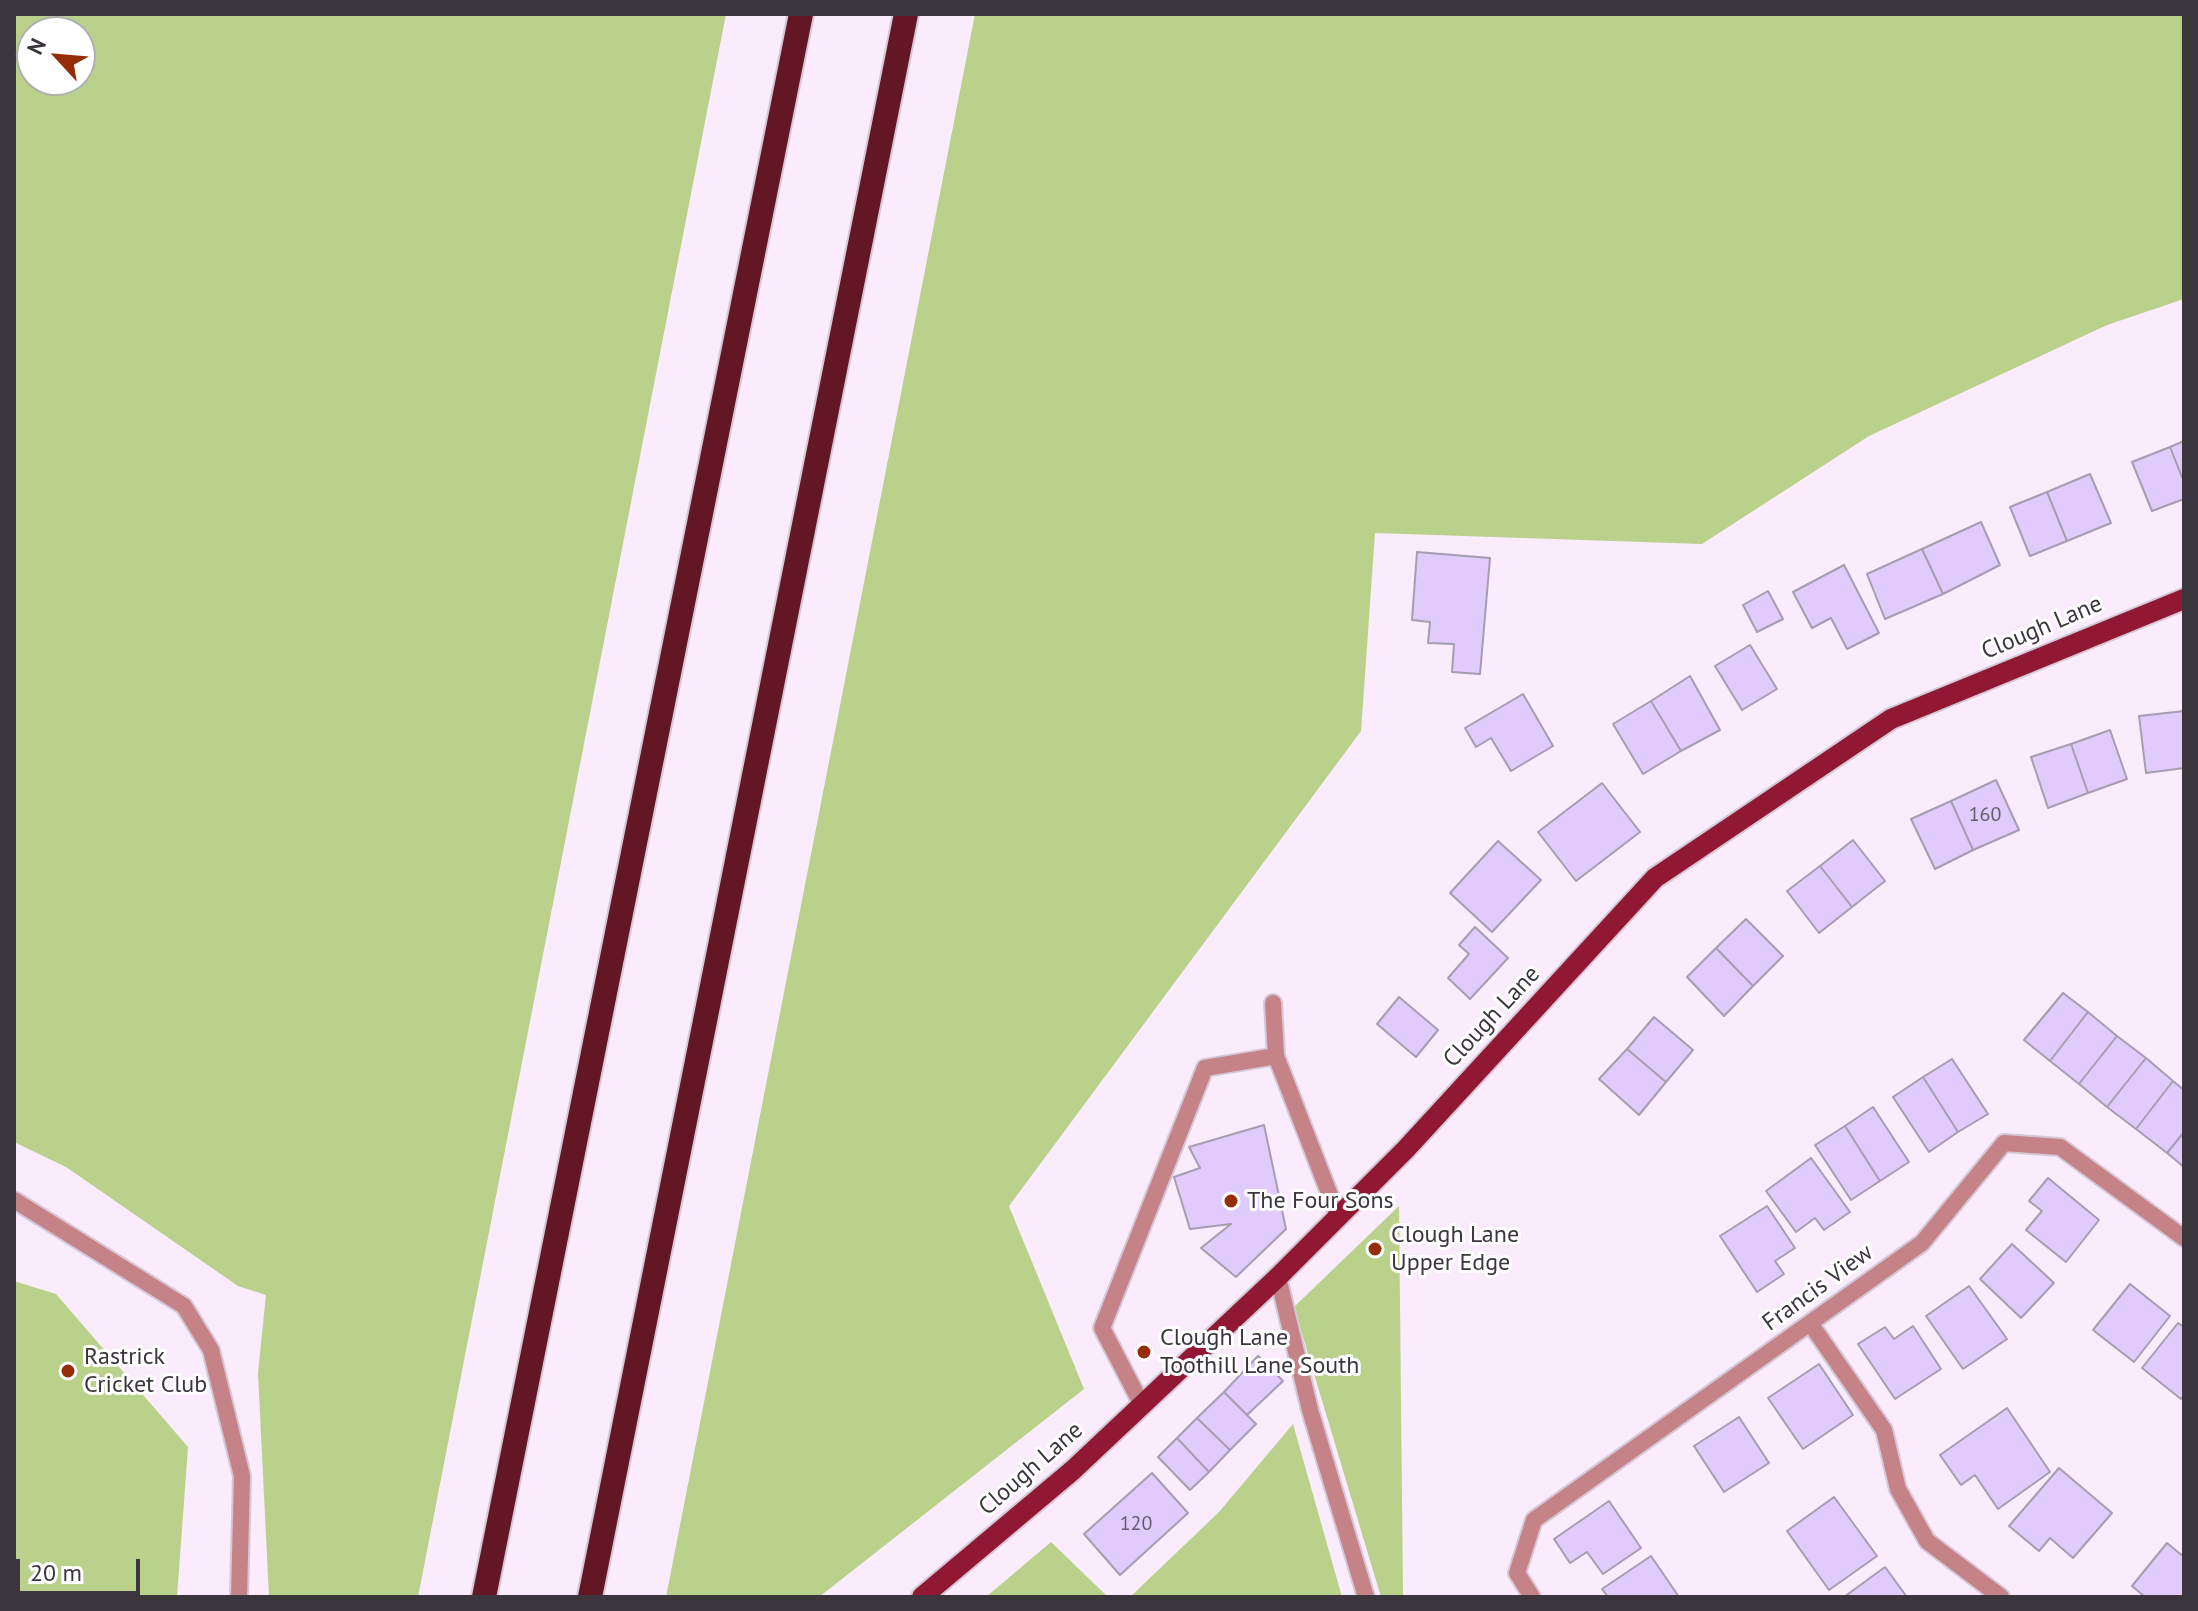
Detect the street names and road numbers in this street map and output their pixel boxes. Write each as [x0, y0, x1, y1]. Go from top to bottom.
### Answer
street label: Clough Lane [1977, 590, 2107, 666]
street label: Clough Lane [1438, 960, 1546, 1074]
street label: Francis View [1757, 1238, 1879, 1338]
street label: Clough Lane [973, 1416, 1089, 1522]

